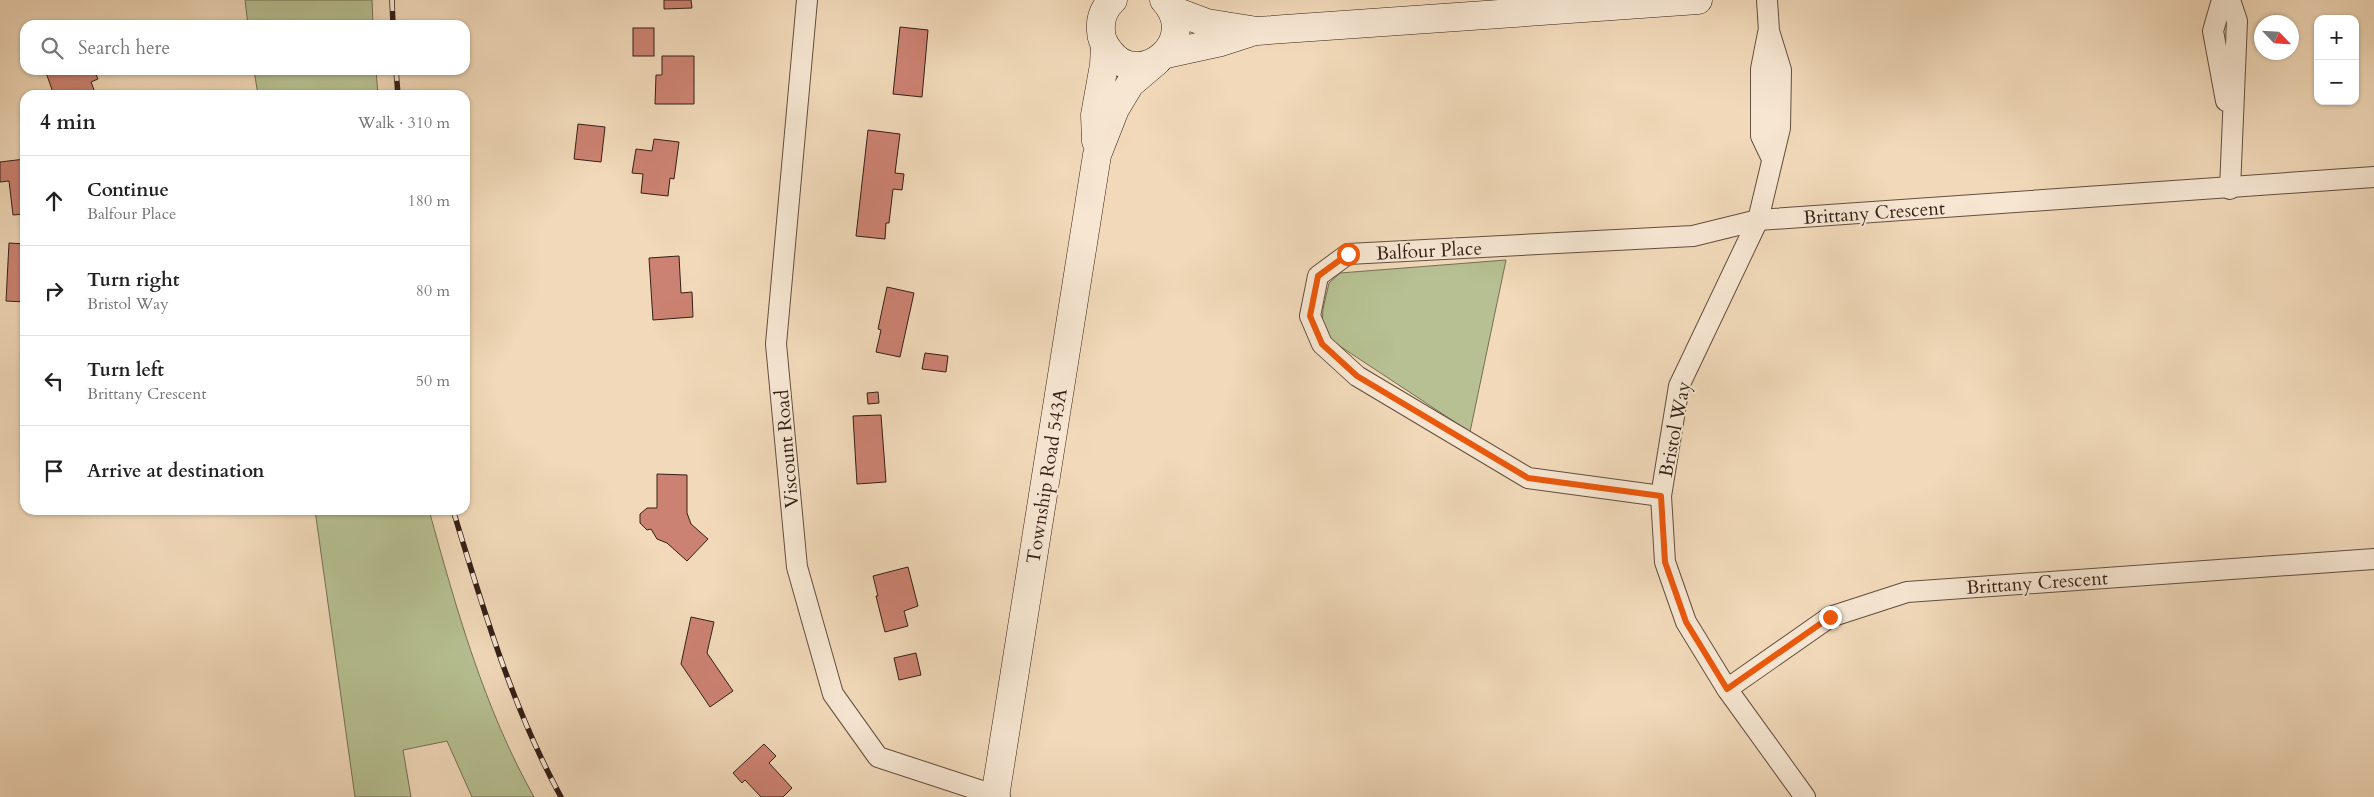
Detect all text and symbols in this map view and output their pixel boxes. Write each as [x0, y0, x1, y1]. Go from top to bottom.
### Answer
north arrow [2254, 15, 2299, 60]
map controls [2314, 15, 2359, 105]
button: + [2314, 15, 2359, 60]
search box [20, 20, 470, 75]
icon: search [38, 34, 66, 62]
text: Search here [78, 35, 170, 61]
button: − [2314, 60, 2359, 105]
text: 4 min [40, 108, 96, 137]
text: Walk · 310 m [358, 112, 450, 134]
text: Continue [87, 177, 169, 203]
icon: ahead [40, 187, 68, 215]
text: 180 m [408, 190, 450, 212]
street label: Brittany Crescent [1802, 195, 1946, 231]
text: Balfour Place [87, 203, 176, 225]
street label: Balfour Place [1375, 235, 1483, 267]
route start [1337, 243, 1360, 266]
text: Turn right [87, 267, 179, 293]
icon: right [40, 277, 68, 305]
text: 80 m [416, 280, 450, 302]
text: Bristol Way [87, 293, 169, 315]
text: Turn left [87, 357, 164, 383]
icon: left [40, 367, 68, 395]
text: 50 m [416, 370, 450, 392]
street label: Bristol Way [1653, 379, 1697, 479]
text: Brittany Crescent [87, 383, 206, 405]
street label: Township Road 543A [1020, 386, 1074, 566]
street label: Viscount Road [769, 389, 805, 509]
icon: arrive [40, 457, 68, 485]
text: Arrive at destination [87, 458, 264, 484]
street label: Brittany Crescent [1965, 565, 2109, 601]
route end [1819, 606, 1842, 629]

